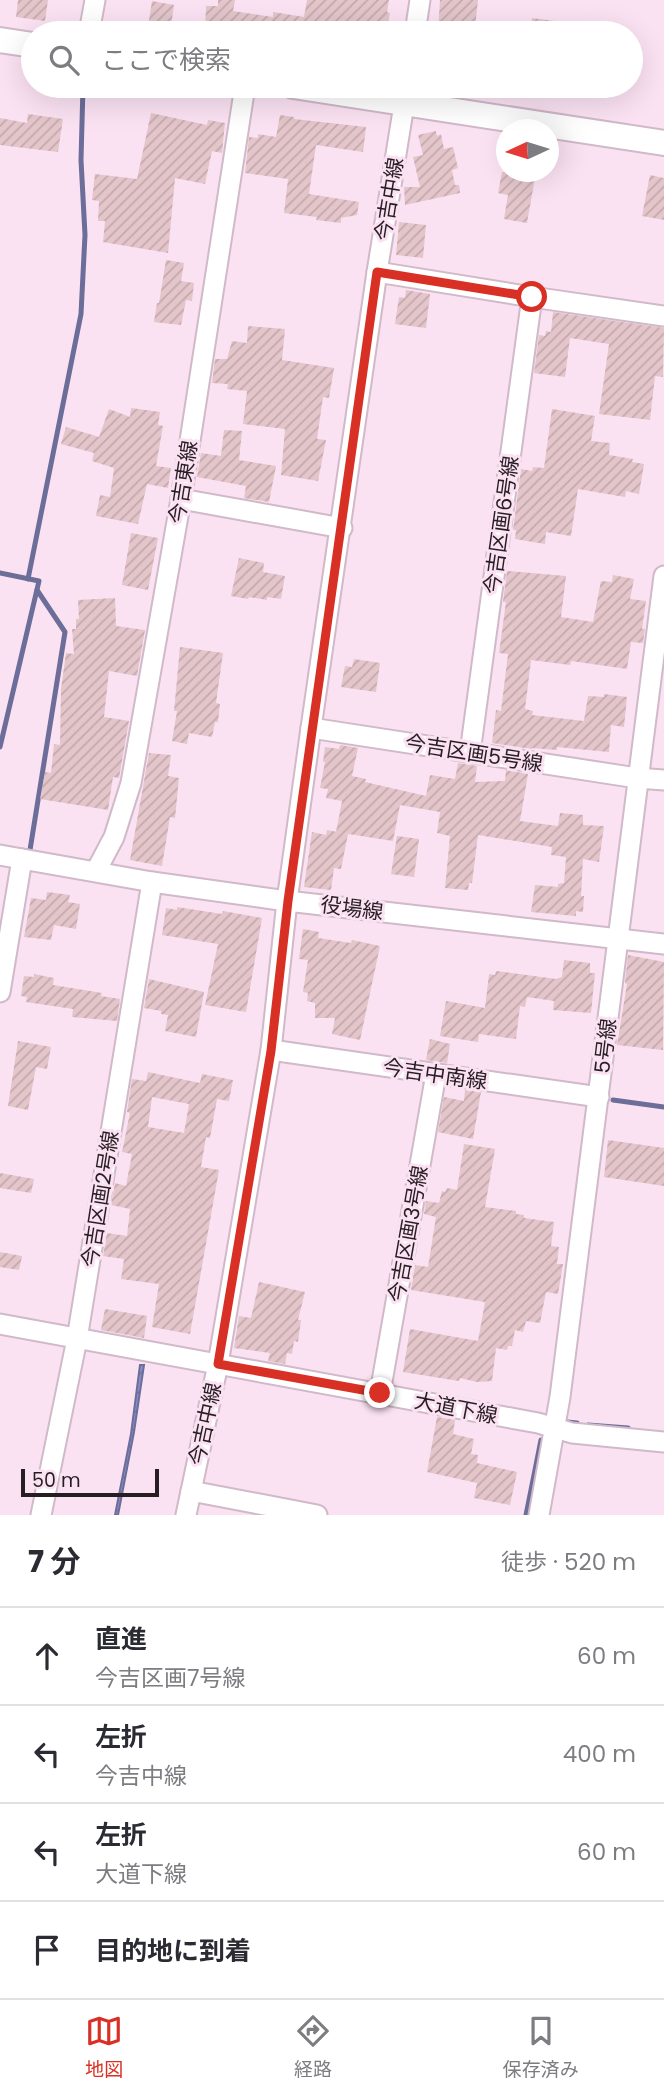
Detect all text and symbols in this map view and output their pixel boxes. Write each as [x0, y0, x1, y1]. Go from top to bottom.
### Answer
search box [21, 21, 643, 98]
icon: search [45, 41, 83, 79]
text: ここで検索 [101, 42, 231, 78]
north arrow [496, 119, 559, 182]
street label: 今吉中線 [368, 155, 410, 243]
route start [516, 281, 547, 312]
street label: 今吉東線 [162, 438, 204, 526]
street label: 今吉区画6号線 [477, 454, 525, 596]
street label: 今吉区画5号線 [403, 728, 545, 778]
street label: 役場線 [319, 890, 385, 926]
street label: 5号線 [587, 1017, 623, 1075]
street label: 今吉中南線 [381, 1052, 489, 1096]
street label: 今吉区画2号線 [75, 1129, 125, 1269]
street label: 今吉区画3号線 [382, 1163, 434, 1305]
route end [364, 1377, 395, 1408]
street label: 今吉中線 [182, 1380, 228, 1468]
street label: 大道下線 [412, 1386, 500, 1430]
scale bar [21, 1466, 159, 1498]
text: 50 m [32, 1467, 81, 1494]
text: 7 分 [28, 1540, 80, 1583]
text: 徒歩 · 520 m [501, 1546, 636, 1578]
text: 直進 [95, 1621, 147, 1657]
icon: ahead [28, 1637, 66, 1675]
text: 60 m [577, 1640, 636, 1672]
text: 今吉区画7号線 [95, 1662, 246, 1694]
text: 左折 [95, 1719, 147, 1755]
icon: left [28, 1735, 66, 1773]
text: 400 m [563, 1738, 636, 1770]
text: 今吉中線 [95, 1760, 187, 1792]
text: 左折 [95, 1817, 147, 1853]
icon: left [28, 1833, 66, 1871]
text: 60 m [577, 1836, 636, 1868]
text: 大道下線 [95, 1858, 187, 1890]
icon: arrive [28, 1931, 66, 1969]
text: 目的地に到着 [95, 1933, 251, 1969]
tab: 地図 [85, 2012, 123, 2084]
tab: 経路 [294, 2012, 332, 2084]
tab: 保存済み [503, 2012, 579, 2084]

